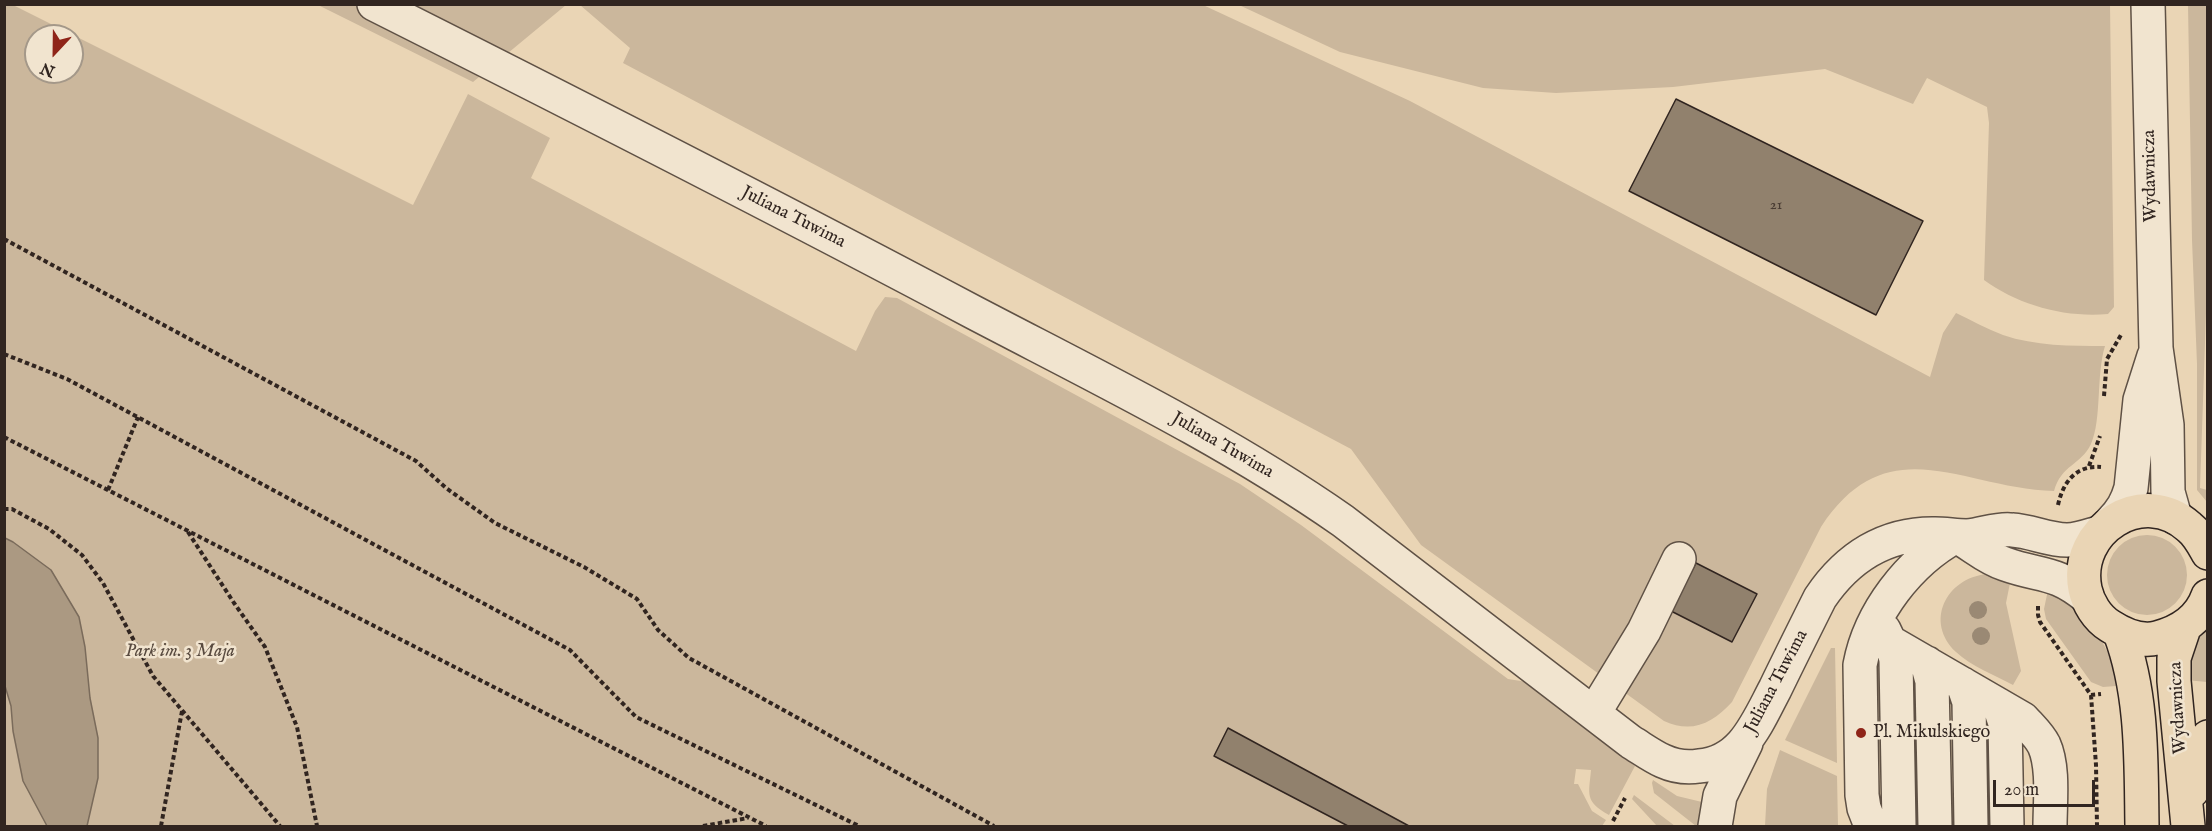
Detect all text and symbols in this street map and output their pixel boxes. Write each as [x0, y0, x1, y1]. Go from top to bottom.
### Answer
north arrow [24, 24, 84, 84]
text: N [38, 57, 58, 81]
street label: Wydawnicza [2139, 130, 2163, 222]
street label: Juliana Tuwima [737, 182, 849, 254]
house number: 21 [1770, 197, 1782, 215]
street label: Juliana Tuwima [1167, 408, 1277, 484]
street label: Juliana Tuwima [1741, 627, 1813, 737]
park label: Park im. 3 Maja [125, 641, 235, 663]
street label: Wydawnicza [2166, 661, 2192, 755]
place label: Pl. Mikulskiego [1873, 722, 1990, 744]
marker: Pl. Mikulskiego [1854, 726, 1868, 740]
scale bar [1996, 768, 2098, 806]
text: 20 m [2004, 779, 2039, 802]

